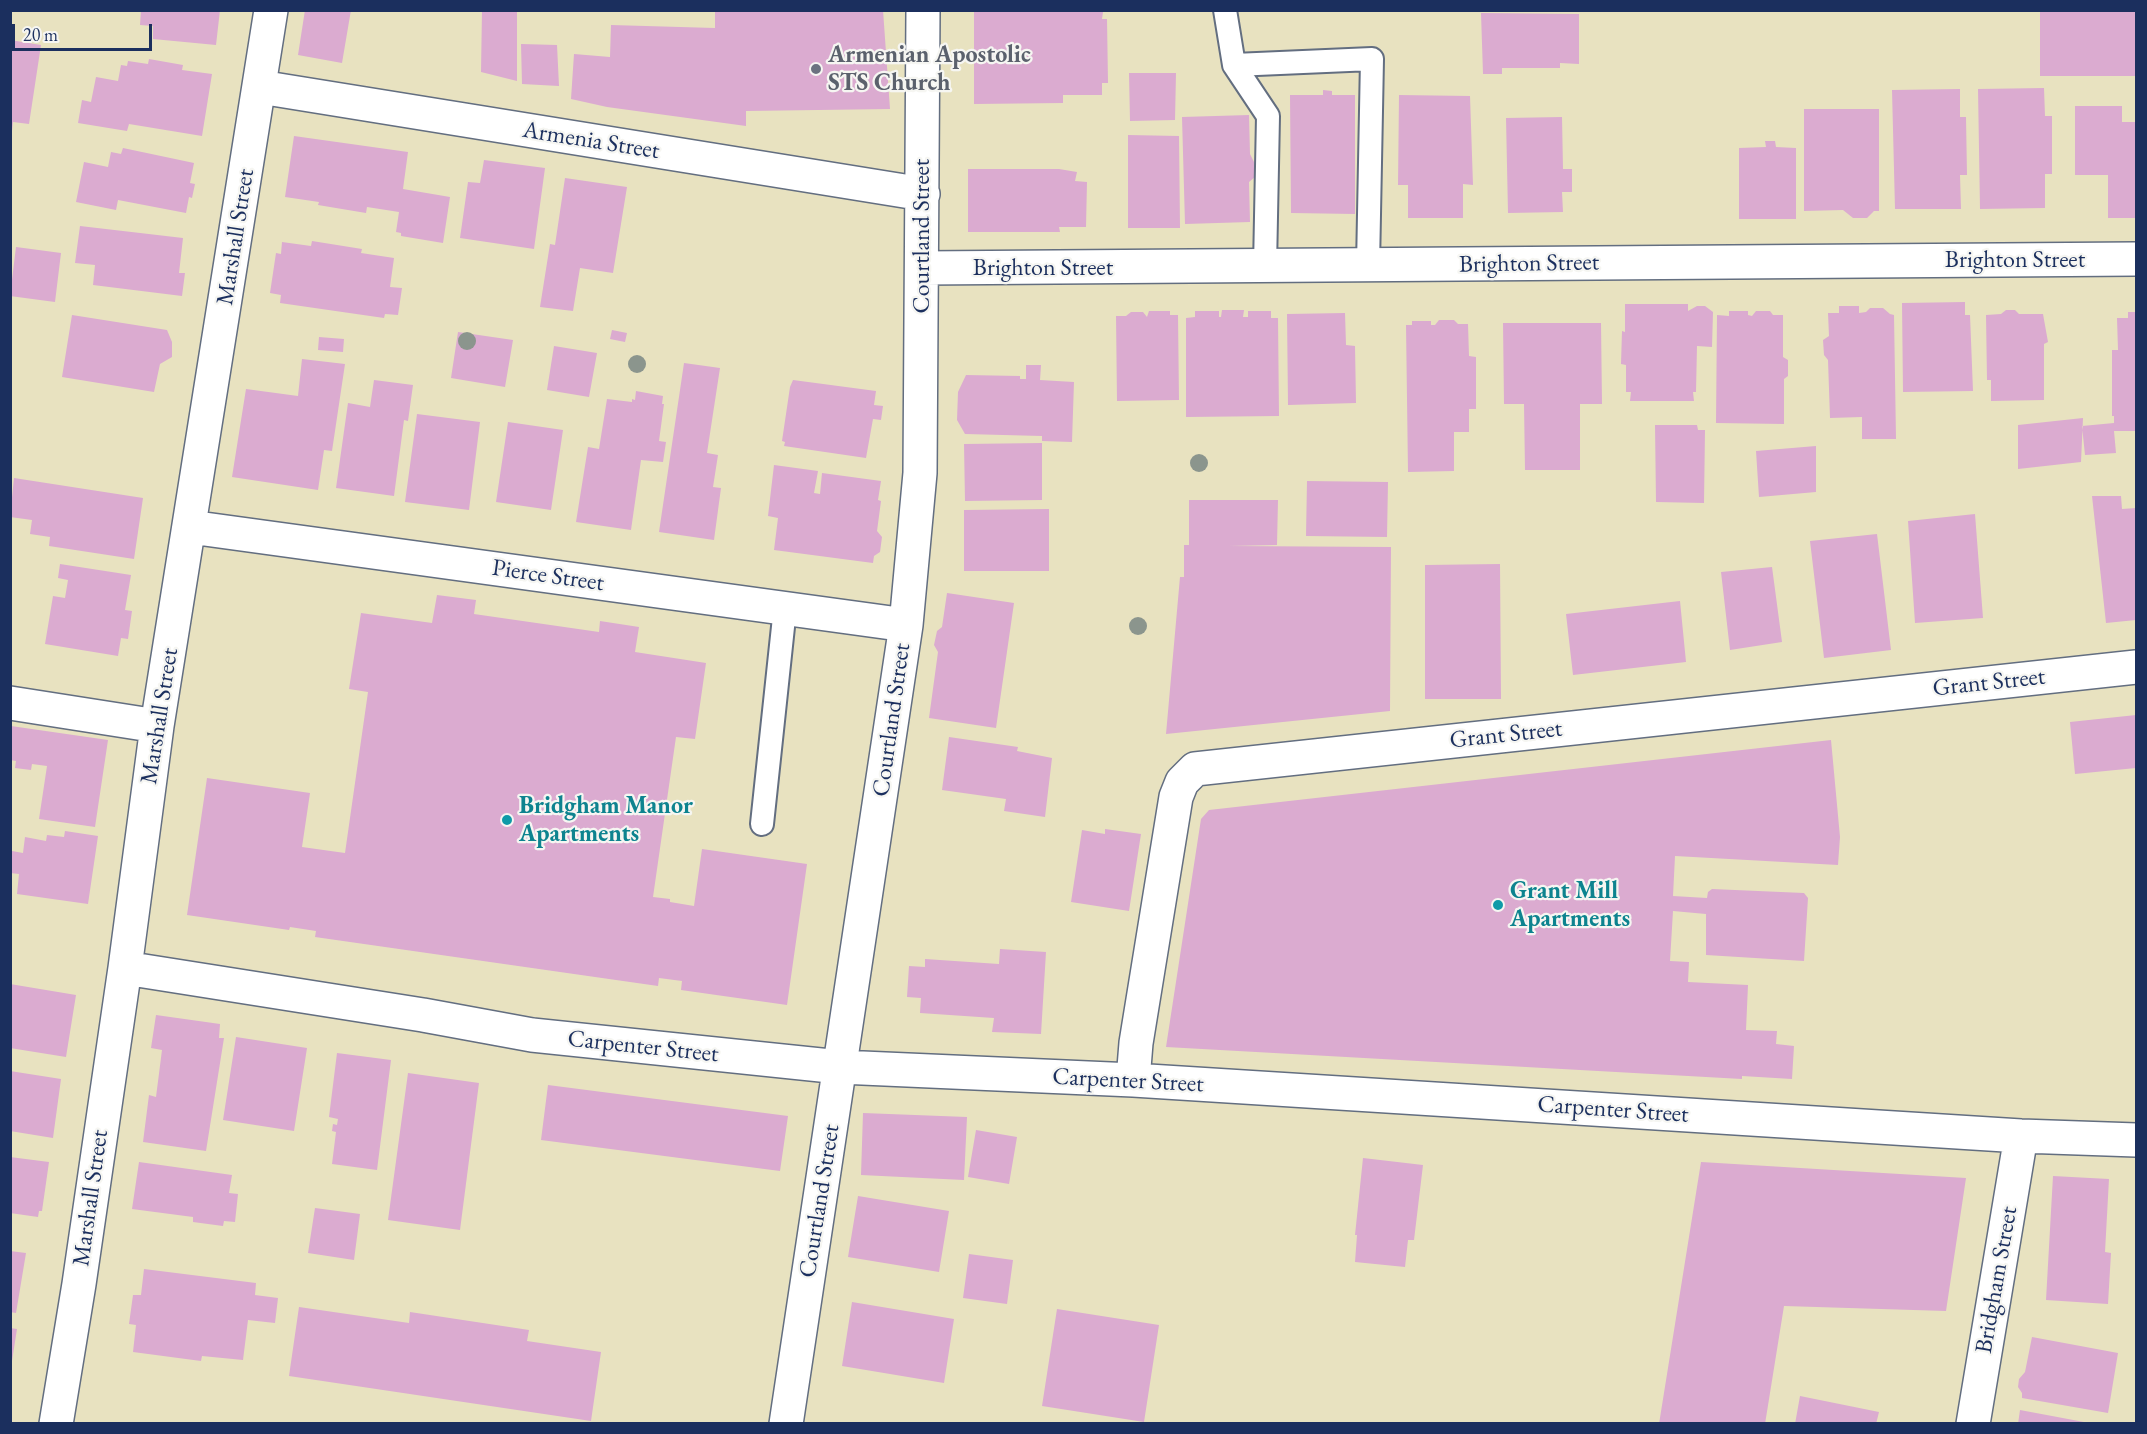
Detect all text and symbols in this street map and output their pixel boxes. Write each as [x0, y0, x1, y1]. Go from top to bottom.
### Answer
scale bar [15, 12, 154, 50]
text: 20 m [23, 23, 58, 46]
place label: Armenian Apostolic STS Church [828, 41, 1031, 97]
marker: Armenian Apostolic STS Church [809, 62, 823, 76]
street label: Armenia Street [520, 116, 662, 166]
street label: Courtland Street [908, 159, 936, 313]
street label: Marshall Street [211, 167, 261, 307]
street label: Brighton Street [1945, 246, 2085, 274]
street label: Brighton Street [1459, 248, 1599, 280]
street label: Brighton Street [973, 254, 1113, 282]
street label: Pierce Street [490, 554, 606, 598]
street label: Courtland Street [867, 641, 917, 799]
street label: Marshall Street [135, 646, 185, 786]
street label: Grant Street [1931, 663, 2047, 703]
street label: Grant Street [1448, 715, 1564, 755]
place label: Bridgham Manor Apartments [519, 792, 693, 848]
marker: Bridgham Manor Apartments [500, 813, 514, 827]
place label: Grant Mill Apartments [1510, 877, 1630, 933]
marker: Grant Mill Apartments [1491, 898, 1505, 912]
street label: Carpenter Street [566, 1025, 720, 1069]
street label: Carpenter Street [1052, 1063, 1204, 1099]
street label: Carpenter Street [1536, 1090, 1690, 1130]
street label: Courtland Street [794, 1122, 846, 1280]
street label: Marshall Street [67, 1128, 115, 1268]
street label: Bridgham Street [1970, 1204, 2024, 1356]

